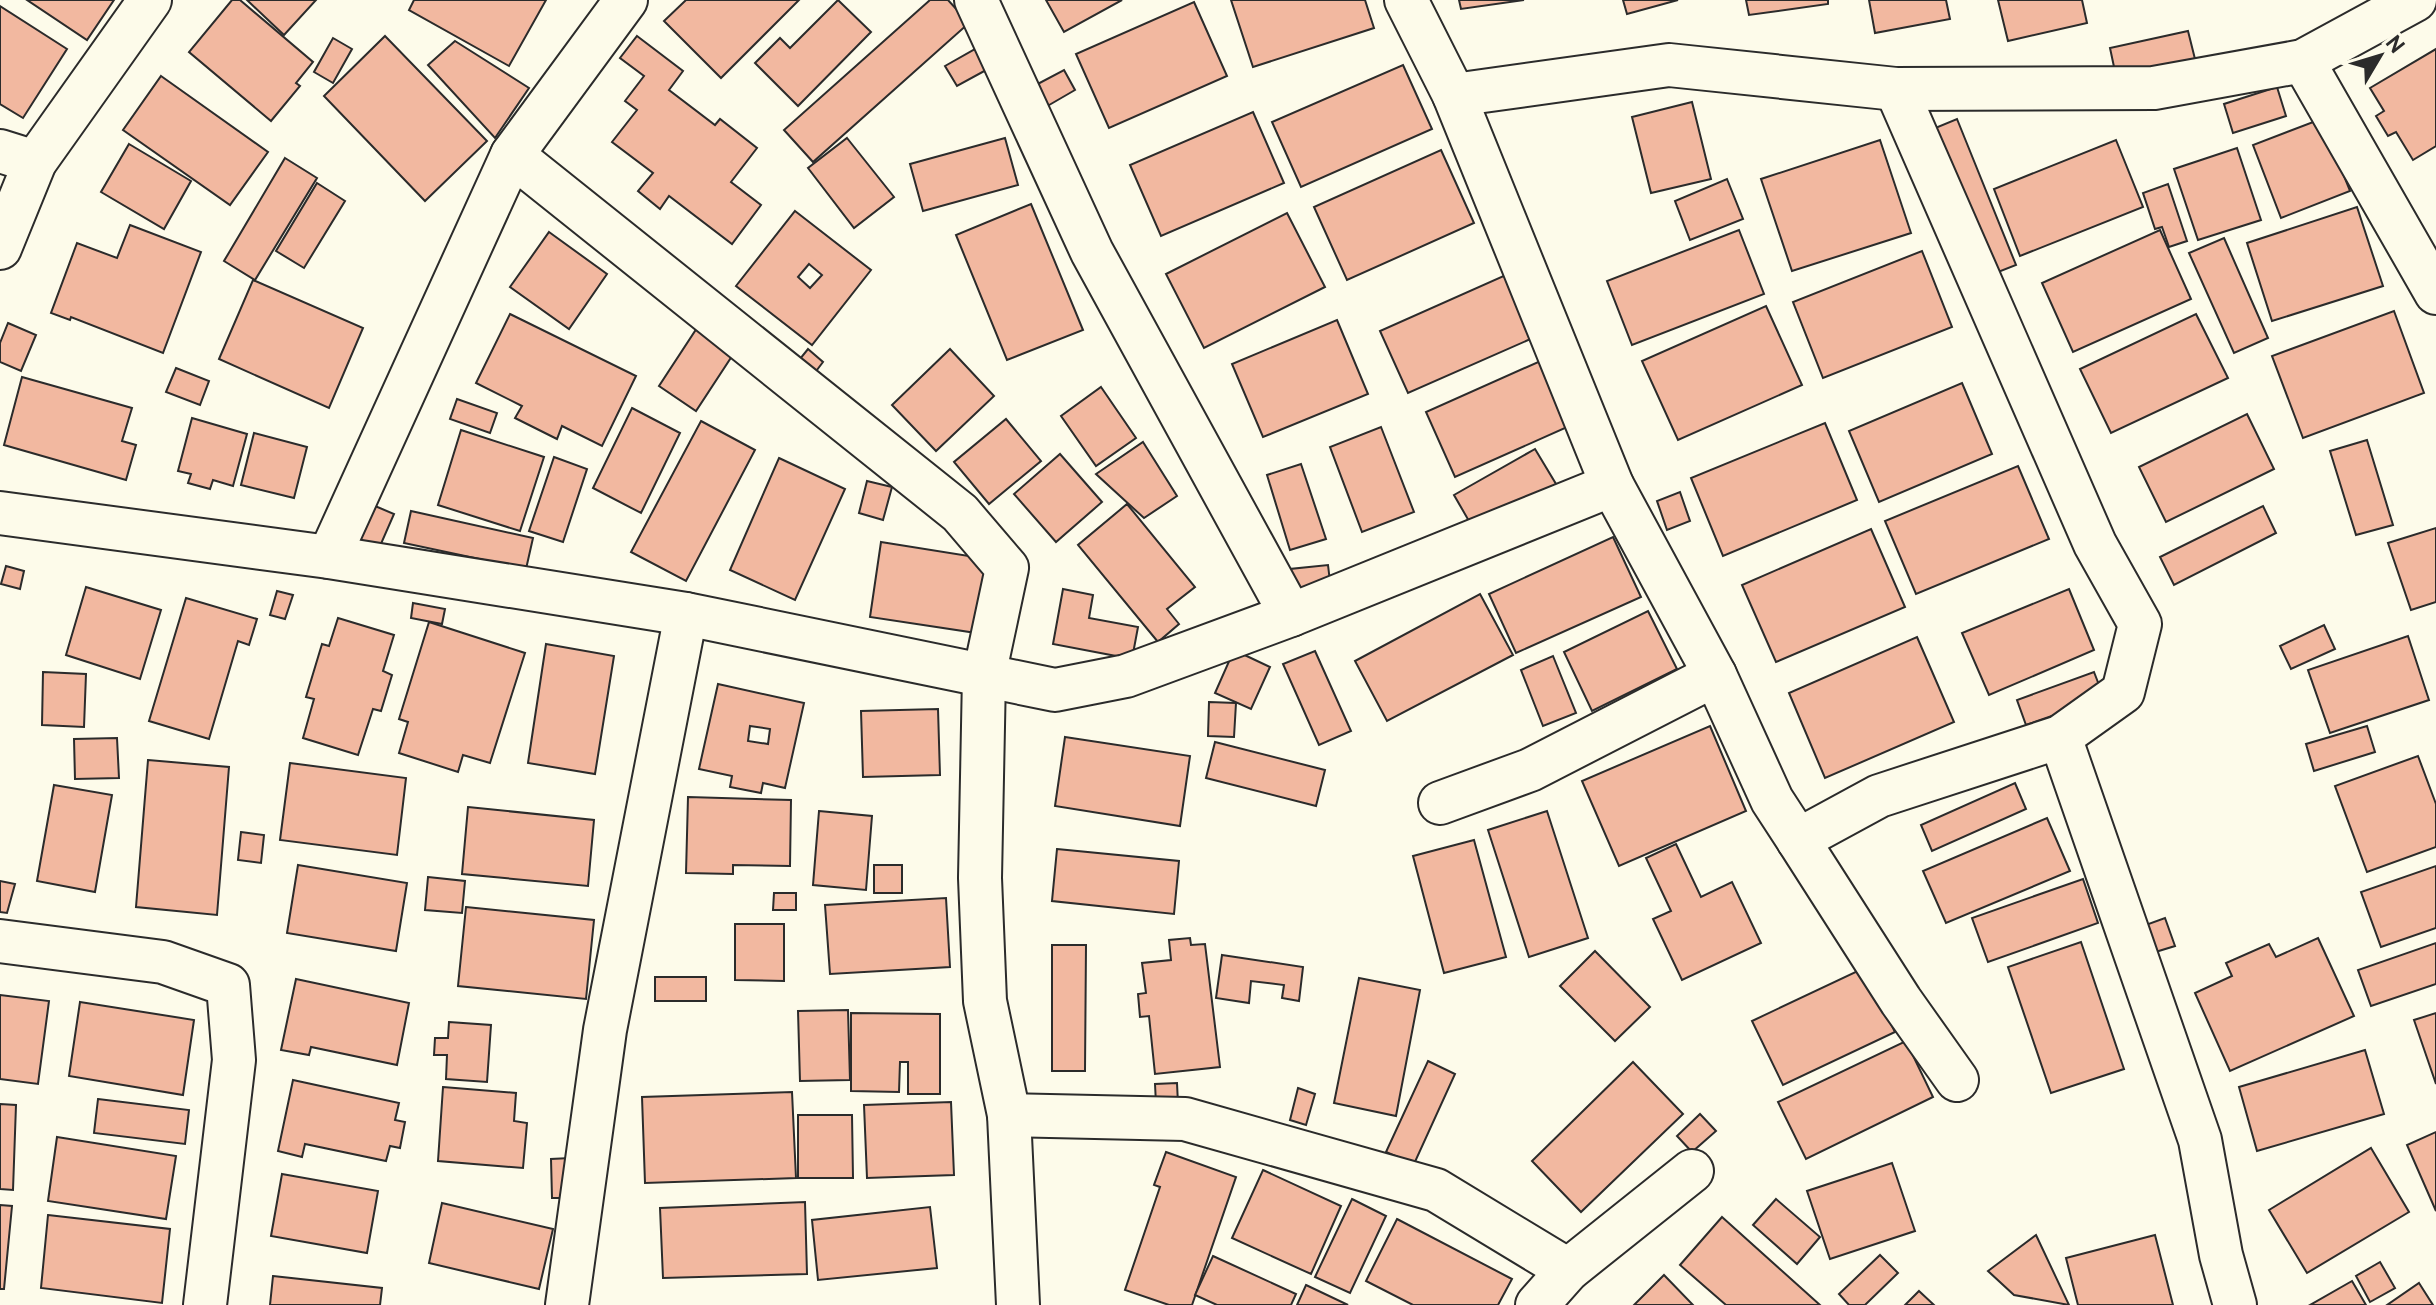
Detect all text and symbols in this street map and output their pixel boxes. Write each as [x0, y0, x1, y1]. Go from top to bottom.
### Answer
north arrow [2340, 16, 2420, 96]
text: N [2378, 31, 2409, 60]

